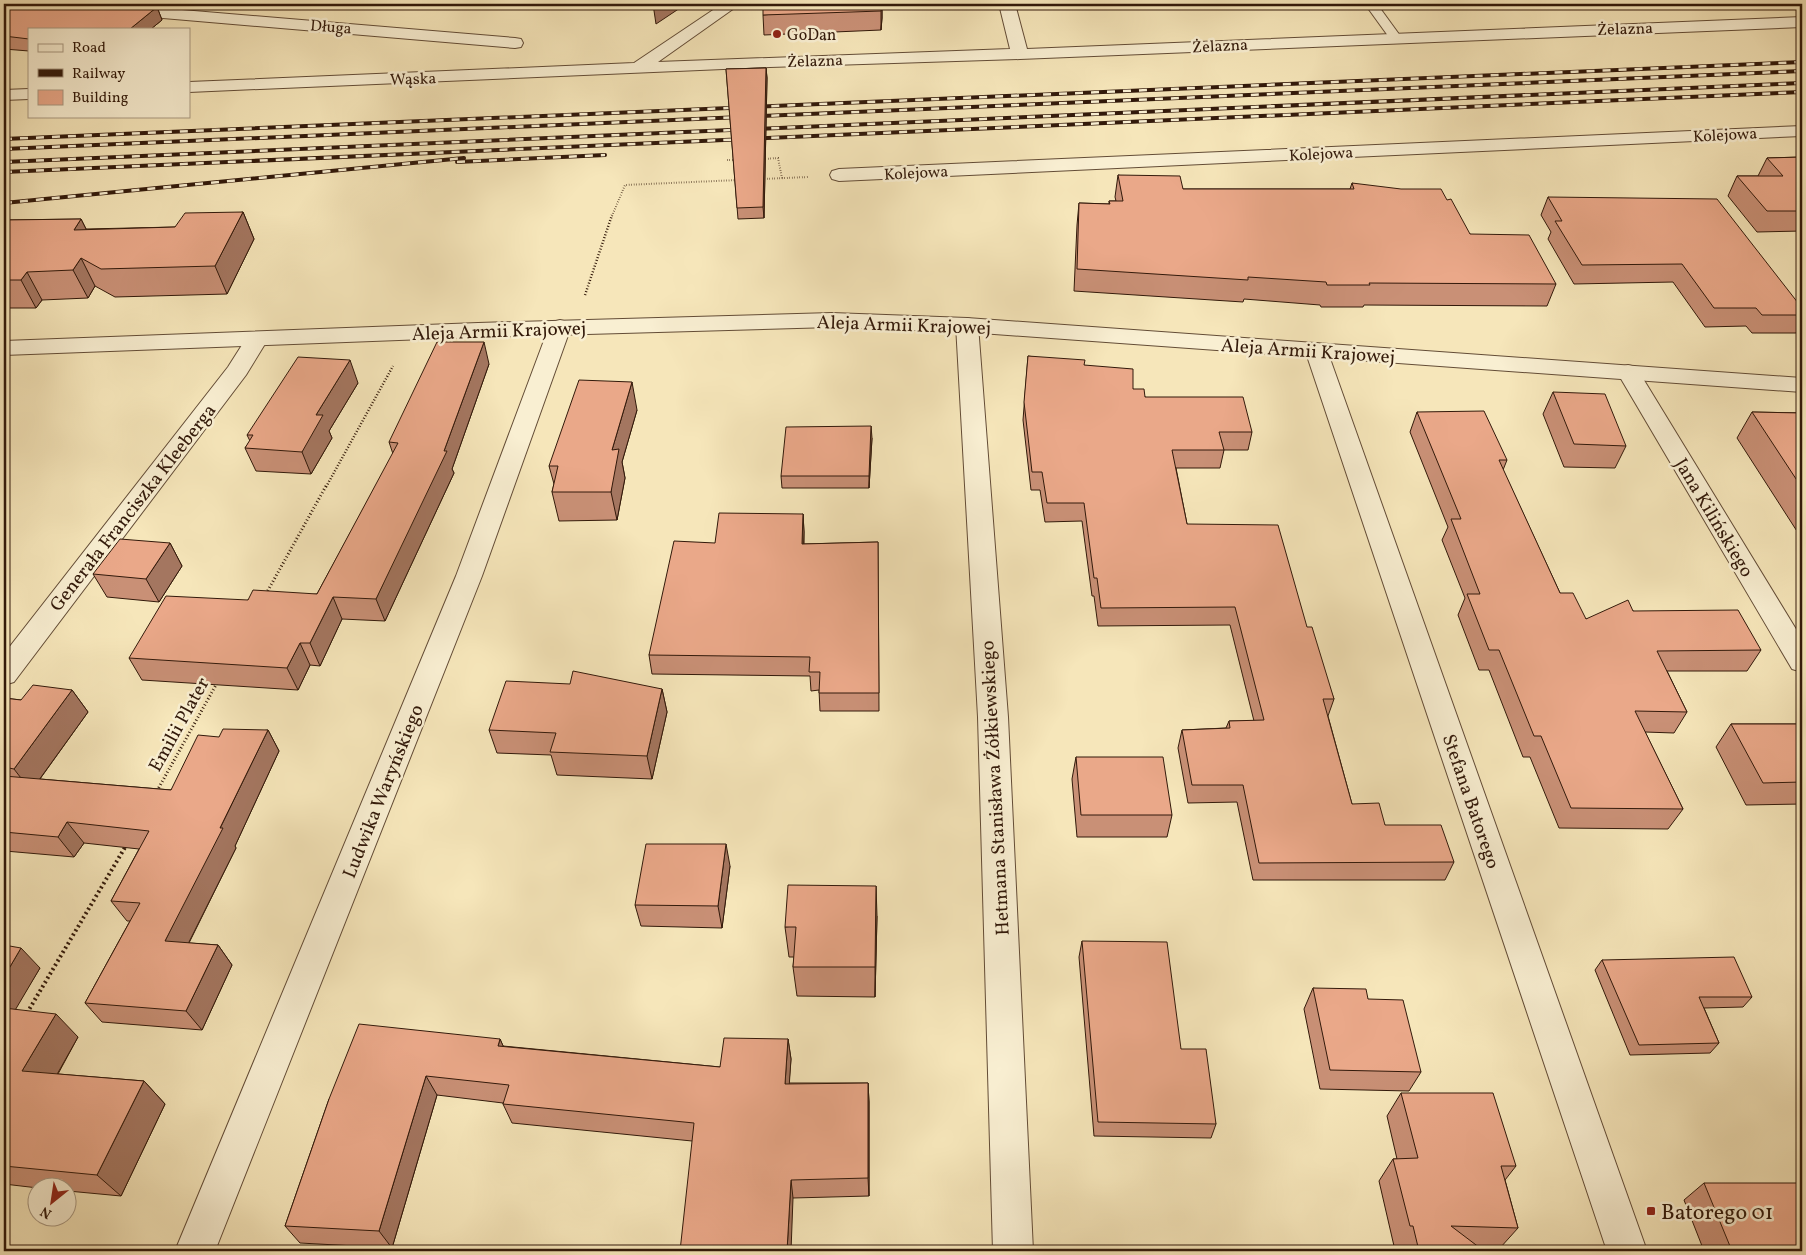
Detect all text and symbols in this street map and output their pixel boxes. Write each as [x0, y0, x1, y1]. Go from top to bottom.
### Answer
street label: Długa [309, 15, 353, 41]
street label: Żelazna [1597, 18, 1653, 42]
place label: GoDan [787, 25, 836, 47]
legend [28, 28, 190, 118]
marker: GoDan [771, 28, 783, 40]
street label: Żelazna [1192, 35, 1249, 59]
text: Road [72, 38, 106, 59]
street label: Żelazna [787, 50, 843, 74]
text: Railway [72, 64, 125, 85]
street label: Wąska [389, 68, 437, 92]
text: Building [72, 88, 129, 109]
street label: Kolejowa [1692, 123, 1758, 149]
street label: Kolejowa [1288, 142, 1354, 168]
street label: Kolejowa [883, 161, 949, 187]
street label: Aleja Armii Krajowej [816, 310, 992, 342]
street label: Aleja Armii Krajowej [411, 316, 587, 348]
street label: Aleja Armii Krajowej [1220, 333, 1396, 371]
street label: Generała Franciszka Kleeberga [44, 399, 223, 618]
street label: Jana Kilińskiego [1667, 454, 1759, 582]
street label: Hetmana Stanisława Żółkiewskiego [975, 640, 1017, 936]
street label: Emilii Plater [143, 673, 216, 777]
street label: Ludwika Waryńskiego [337, 701, 431, 883]
street label: Stefana Batorego [1435, 731, 1505, 873]
north arrow [28, 1178, 78, 1228]
place label: Batorego 01 [1661, 1198, 1773, 1229]
text: N [37, 1201, 55, 1223]
marker: Batorego 01 [1645, 1205, 1657, 1217]

